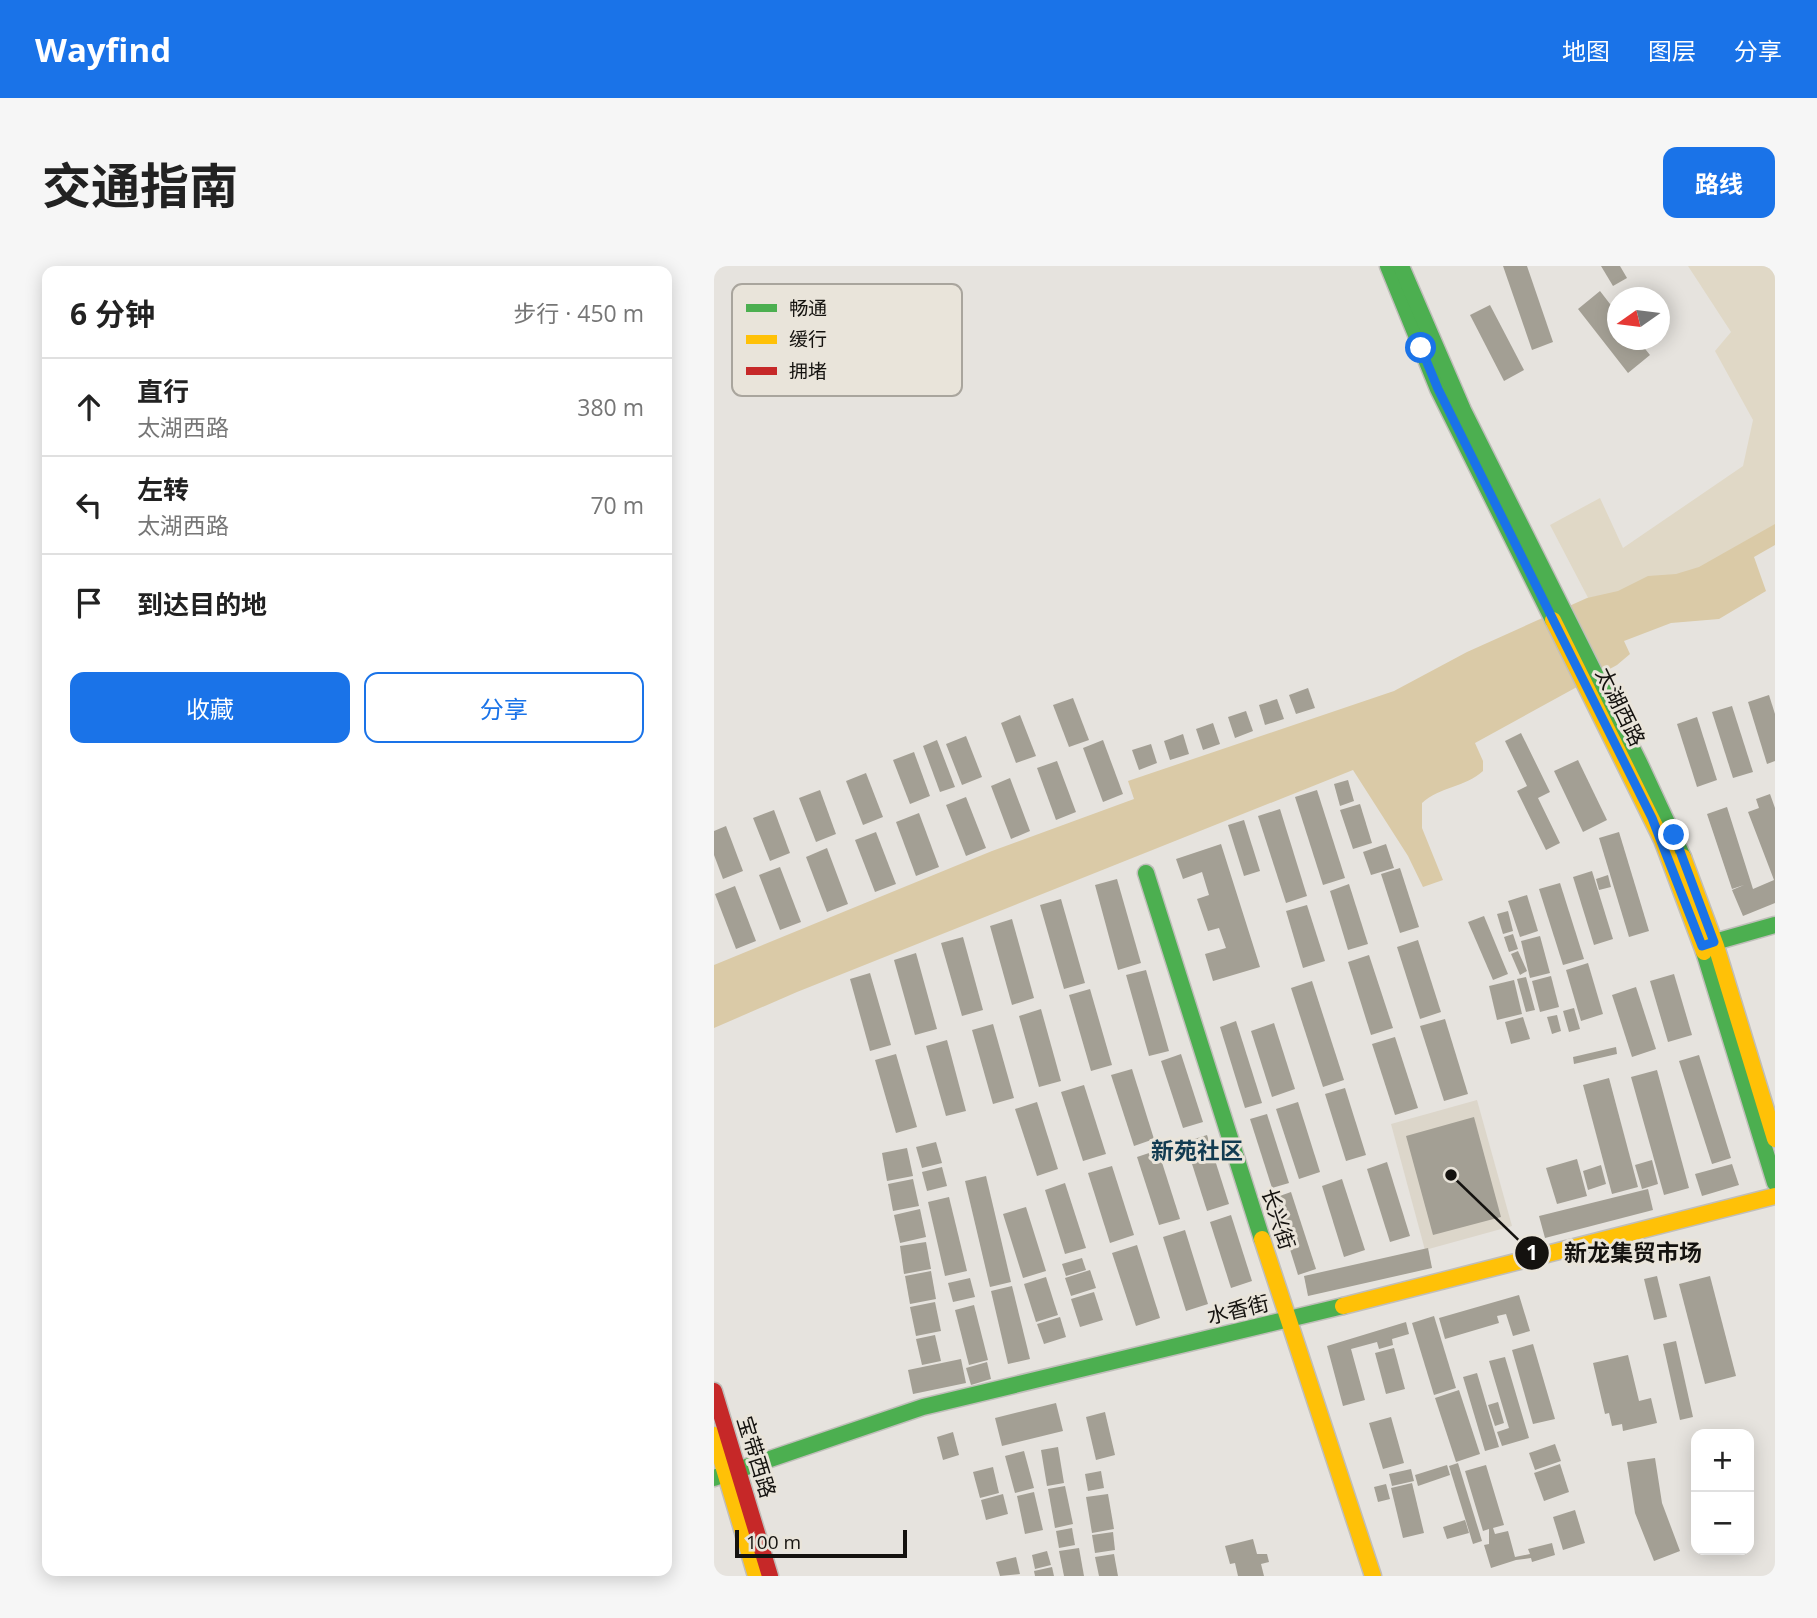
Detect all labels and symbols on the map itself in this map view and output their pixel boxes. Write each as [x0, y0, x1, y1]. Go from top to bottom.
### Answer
legend [732, 284, 962, 396]
north arrow [1607, 287, 1670, 350]
text: 畅通 [789, 295, 827, 321]
text: 缓行 [789, 326, 827, 352]
route start [1405, 332, 1436, 363]
text: 拥堵 [789, 358, 827, 384]
street label: 太湖西路 [1590, 663, 1652, 750]
route end [1658, 819, 1689, 850]
district label: 新苑社区 [1151, 1134, 1243, 1166]
street label: 长兴街 [1256, 1184, 1302, 1253]
callout: 新龙集贸市场 [1515, 1231, 1716, 1275]
text: 新龙集贸市场 [1564, 1236, 1702, 1268]
text: 1 [1526, 1238, 1538, 1266]
street label: 水香街 [1204, 1288, 1272, 1330]
street label: 宝带西路 [731, 1412, 783, 1501]
scale bar [735, 1527, 906, 1559]

